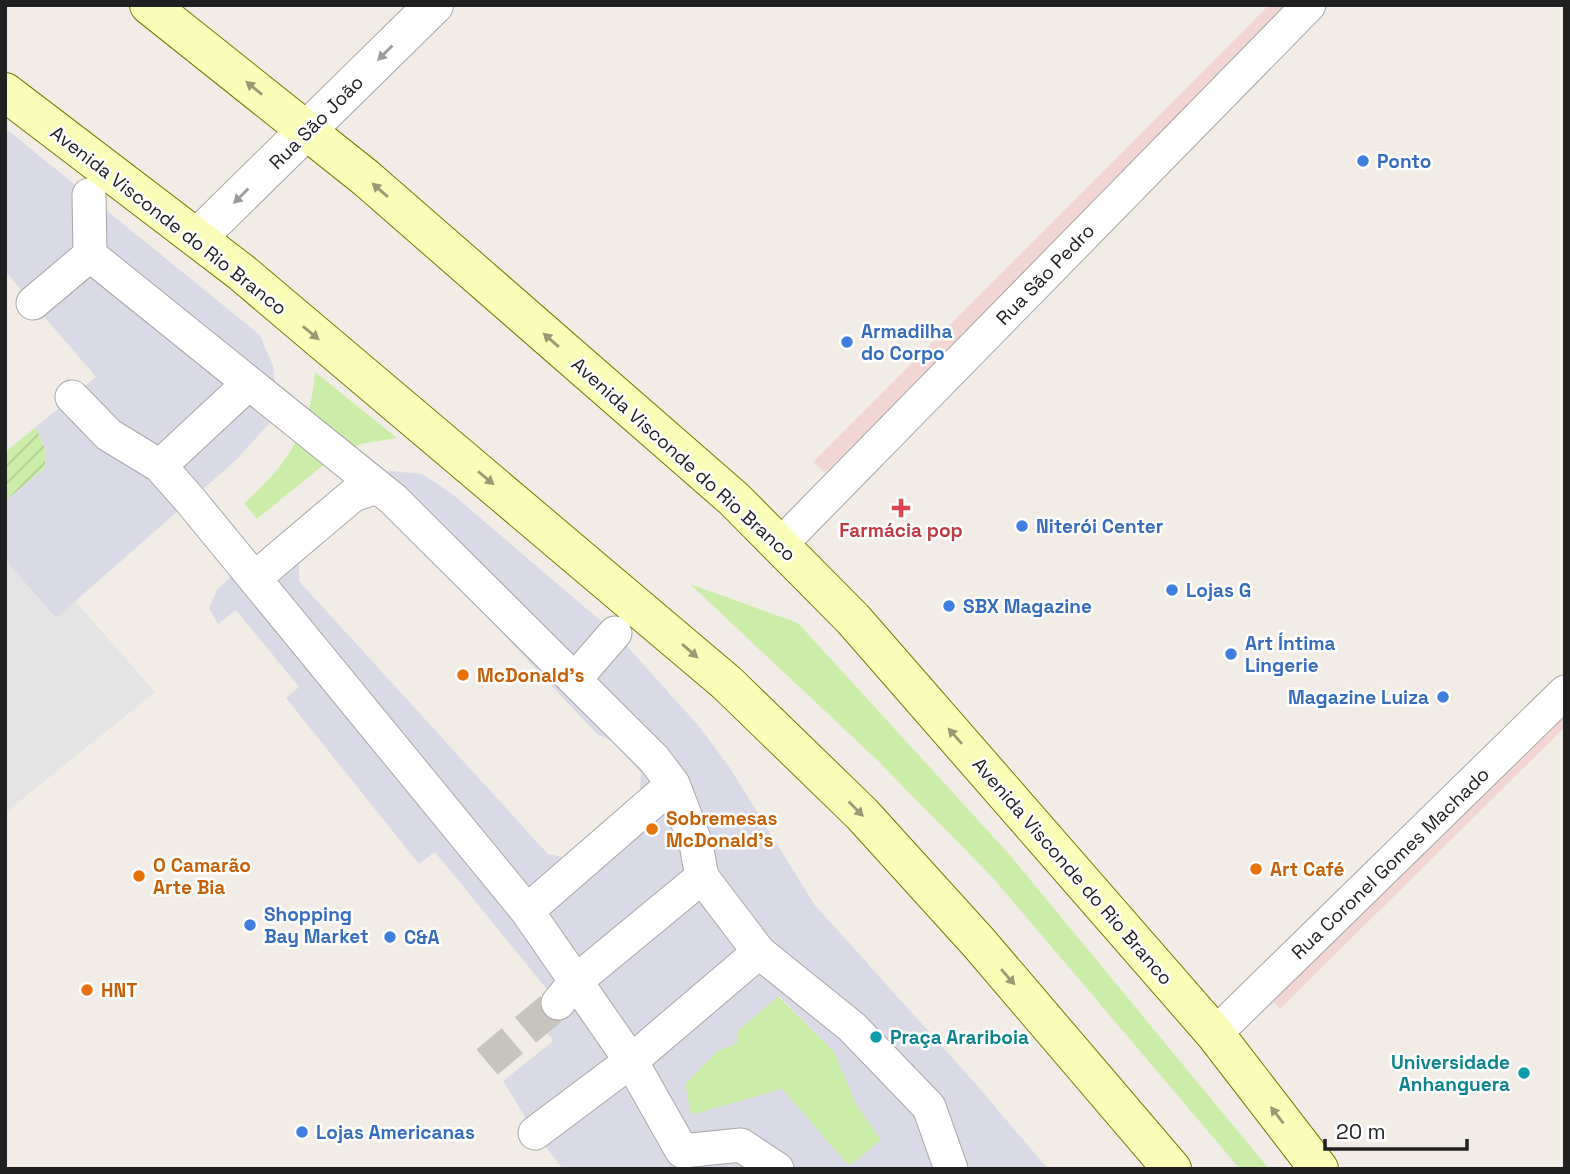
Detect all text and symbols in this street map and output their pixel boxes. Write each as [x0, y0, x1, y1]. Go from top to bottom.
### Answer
one-way arrow [377, 45, 394, 61]
street label: Rua São João [264, 70, 369, 175]
one-way arrow [245, 81, 263, 96]
street label: Avenida Visconde do Rio Branco [45, 120, 292, 321]
place label: Ponto [1377, 149, 1431, 174]
marker: Ponto [1355, 153, 1371, 169]
one-way arrow [371, 182, 389, 198]
one-way arrow [233, 188, 250, 204]
street label: Rua São Pedro [991, 218, 1100, 330]
place label: Armadilha do Corpo [861, 319, 953, 366]
one-way arrow [302, 325, 319, 340]
one-way arrow [543, 333, 560, 348]
marker: Armadilha do Corpo [839, 334, 855, 350]
street label: Avenida Visconde do Rio Branco [566, 352, 801, 567]
one-way arrow [478, 470, 495, 485]
marker: Farmácia pop [893, 500, 909, 516]
place label: Niterói Center [1036, 514, 1163, 539]
place label: Farmácia pop [839, 518, 963, 543]
marker: Niterói Center [1014, 518, 1030, 534]
place label: Lojas G [1186, 578, 1251, 603]
marker: Lojas G [1164, 582, 1180, 598]
place label: SBX Magazine [963, 594, 1092, 619]
marker: SBX Magazine [941, 598, 957, 614]
place label: Art Íntima Lingerie [1245, 631, 1335, 678]
one-way arrow [682, 643, 699, 658]
marker: Art Íntima Lingerie [1223, 646, 1239, 662]
place label: McDonald's [477, 663, 584, 688]
marker: McDonald's [455, 667, 471, 683]
place label: Magazine Luiza [1288, 685, 1429, 710]
marker: Magazine Luiza [1435, 689, 1451, 705]
one-way arrow [947, 727, 963, 745]
street label: Avenida Visconde do Rio Branco [967, 752, 1178, 990]
street label: Rua Coronel Gomes Machado [1286, 762, 1495, 965]
one-way arrow [847, 800, 864, 816]
place label: Sobremesas McDonald's [666, 806, 777, 853]
marker: Sobremesas McDonald's [644, 821, 660, 837]
place label: O Camarão Arte Bia [153, 853, 251, 900]
place label: Art Café [1270, 857, 1345, 882]
marker: Art Café [1248, 861, 1264, 877]
marker: O Camarão Arte Bia [131, 868, 147, 884]
place label: Shopping Bay Market [264, 902, 369, 949]
marker: Shopping Bay Market [242, 917, 258, 933]
place label: C&A [404, 925, 440, 950]
marker: C&A [382, 929, 398, 945]
one-way arrow [1000, 969, 1015, 986]
place label: HNT [101, 978, 137, 1003]
marker: HNT [79, 982, 95, 998]
place label: Praça Arariboia [890, 1025, 1029, 1050]
marker: Praça Arariboia [868, 1029, 884, 1045]
place label: Universidade Anhanguera [1391, 1050, 1510, 1097]
marker: Universidade Anhanguera [1516, 1065, 1532, 1081]
one-way arrow [1270, 1106, 1285, 1124]
scale bar [1325, 1108, 1467, 1152]
text: 20 m [1336, 1118, 1386, 1145]
place label: Lojas Americanas [316, 1120, 475, 1145]
marker: Lojas Americanas [294, 1124, 310, 1140]

